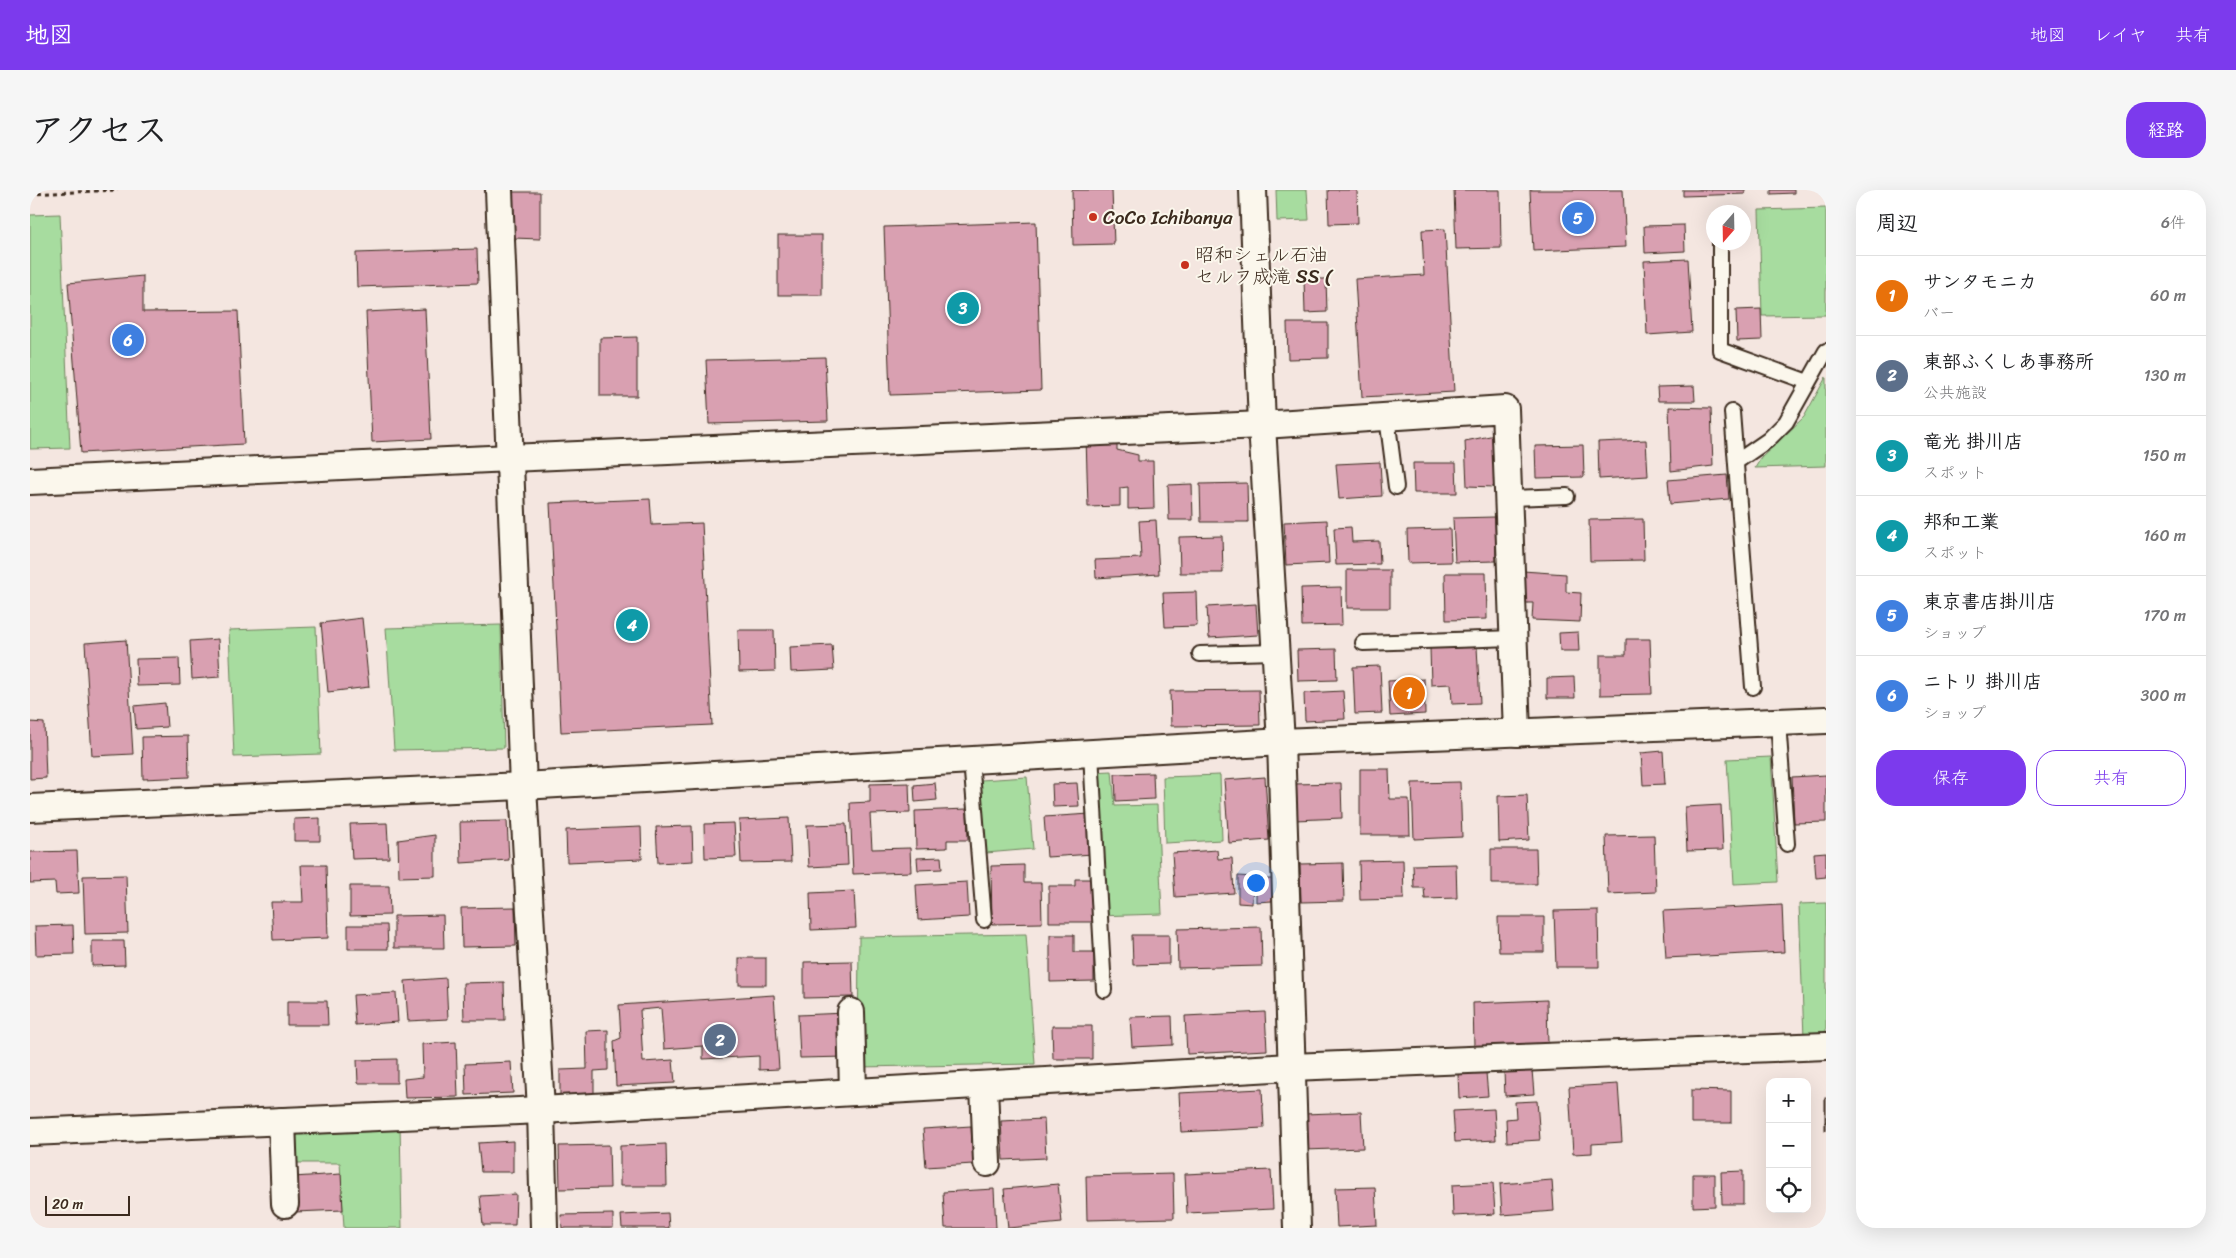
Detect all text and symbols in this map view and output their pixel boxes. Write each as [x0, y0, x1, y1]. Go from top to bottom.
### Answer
text: 地図 [25, 14, 73, 56]
text: 地図 [2030, 19, 2066, 51]
text: レイヤ [2094, 19, 2147, 51]
text: 共有 [2175, 19, 2211, 51]
text: アクセス [30, 99, 168, 161]
button: 経路 [2126, 102, 2206, 158]
pin: 5 [1562, 199, 1594, 237]
place label: CoCo Ichibanya [1103, 201, 1233, 234]
text: 周辺 [1876, 204, 1918, 242]
north arrow [1706, 205, 1751, 250]
text: 6件 [2161, 208, 2186, 237]
marker: CoCo Ichibanya [1087, 211, 1099, 223]
place label: 昭和シェル石油 セルフ成滝 SS ( [1195, 238, 1334, 293]
marker: 昭和シェル石油 セルフ成滝 SS ( [1179, 259, 1191, 271]
text: サンタモニカ [1923, 265, 2037, 298]
text: 1 [1889, 281, 1895, 310]
text: 60 m [2150, 281, 2186, 310]
pin: 3 [947, 289, 979, 327]
text: バー [1923, 298, 1955, 327]
pin: 6 [112, 321, 144, 359]
text: 東部ふくしあ事務所 [1923, 345, 2094, 378]
text: 2 [1887, 361, 1897, 390]
text: 130 m [2144, 361, 2186, 390]
text: 公共施設 [1923, 378, 1987, 407]
text: 竜光 掛川店 [1923, 425, 2023, 458]
text: 3 [1888, 441, 1896, 470]
text: 150 m [2143, 441, 2186, 470]
text: スポット [1923, 458, 1987, 487]
text: 邦和工業 [1923, 505, 1999, 538]
text: 4 [1887, 521, 1897, 550]
text: 160 m [2143, 521, 2186, 550]
text: スポット [1923, 538, 1987, 567]
text: 東京書店掛川店 [1923, 585, 2056, 618]
text: 5 [1887, 601, 1897, 630]
text: 170 m [2143, 601, 2186, 630]
pin: 4 [616, 606, 648, 644]
text: ショップ [1923, 618, 1986, 647]
text: ニトリ 掛川店 [1923, 665, 2042, 698]
pin: 1 [1393, 674, 1425, 712]
text: 6 [1887, 681, 1897, 710]
text: 300 m [2141, 681, 2186, 710]
text: ショップ [1923, 698, 1986, 727]
button: 保存 [1876, 750, 2026, 806]
button: 共有 [2036, 750, 2186, 806]
your location [1243, 870, 1269, 896]
pin: 2 [704, 1021, 736, 1059]
map controls [1766, 1078, 1811, 1213]
button: + [1766, 1078, 1811, 1123]
button: − [1766, 1123, 1811, 1168]
button: locate [1766, 1168, 1811, 1213]
text: 20 m [52, 1192, 83, 1217]
scale bar [45, 1193, 130, 1216]

